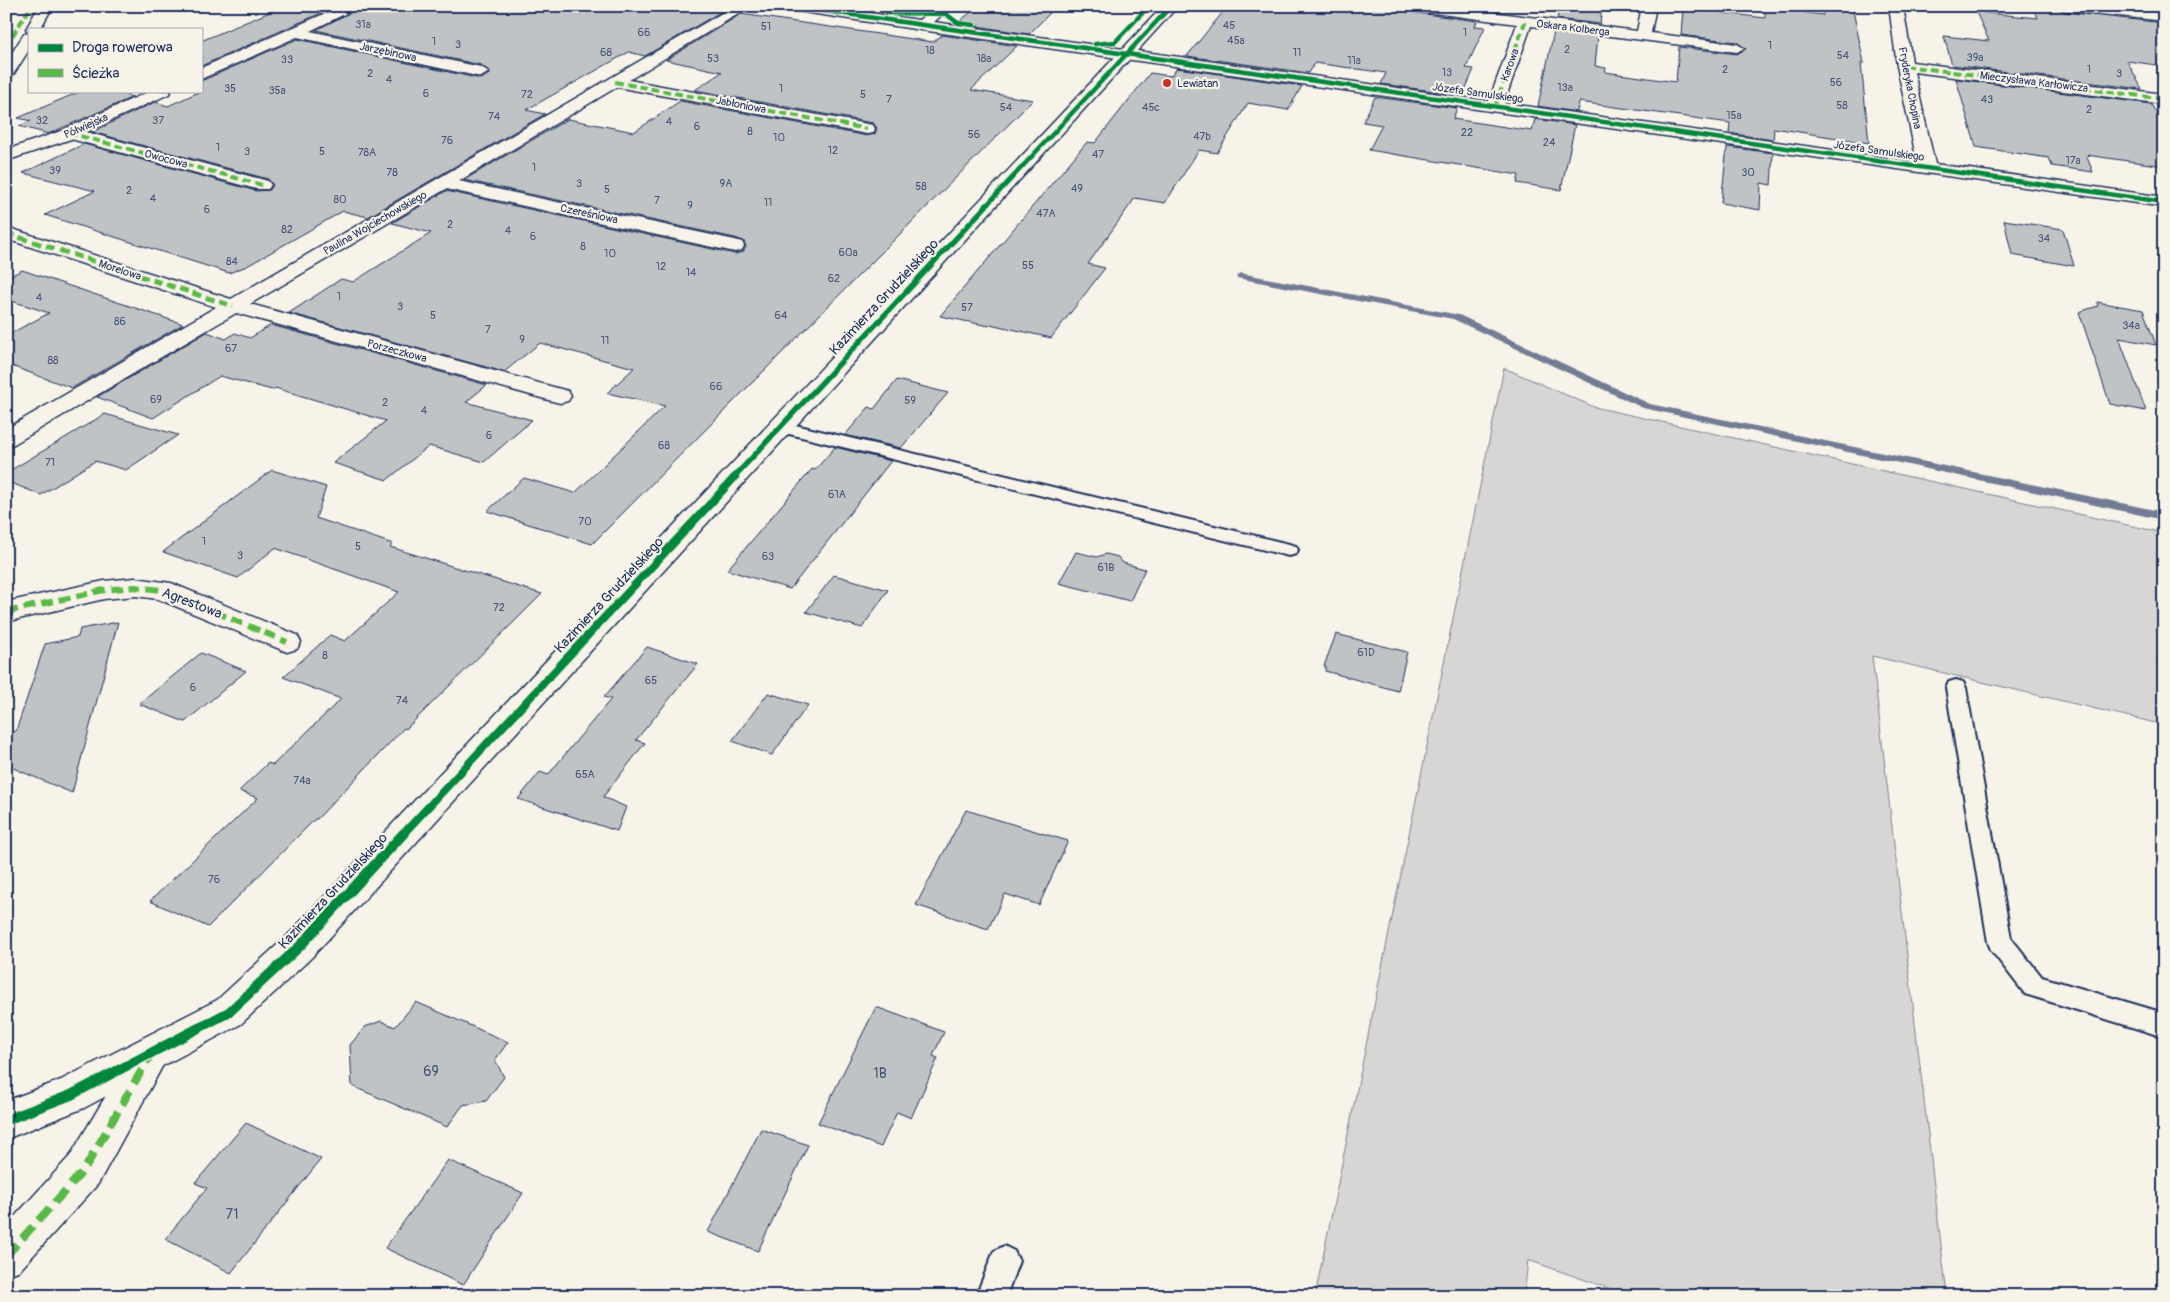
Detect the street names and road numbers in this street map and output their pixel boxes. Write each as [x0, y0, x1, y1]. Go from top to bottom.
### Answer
street label: Oskara Kolberga [1536, 17, 1610, 39]
street label: Jarzębinowa [358, 40, 418, 64]
street label: Fryderyka Chopina [1896, 46, 1924, 130]
street label: Karowa [1498, 47, 1522, 83]
street label: Mieczysława Karłowicza [1979, 69, 2089, 95]
street label: Józefa Samulskiego [1432, 80, 1524, 106]
street label: Jabłoniowa [715, 94, 767, 116]
street label: Półwiejska [62, 111, 110, 141]
street label: Józefa Samulskiego [1833, 138, 1925, 164]
street label: Owocowa [143, 147, 189, 171]
street label: Paulina Wojciechowskiego [321, 188, 429, 258]
street label: Czereśniowa [559, 202, 619, 226]
street label: Kazimierza Grudzielskiego [826, 235, 942, 358]
street label: Morelowa [97, 257, 143, 283]
street label: Porzeczkowa [366, 337, 428, 365]
street label: Kazimierza Grudzielskiego [551, 533, 667, 656]
street label: Agrestowa [160, 584, 224, 622]
street label: Kazimierza Grudzielskiego [275, 829, 391, 952]

